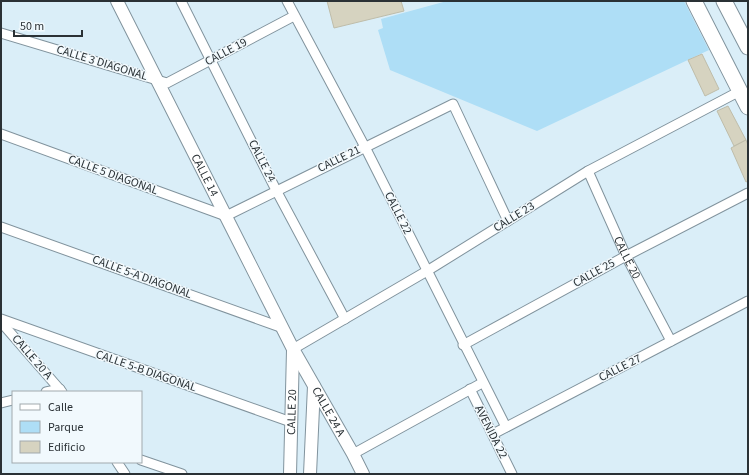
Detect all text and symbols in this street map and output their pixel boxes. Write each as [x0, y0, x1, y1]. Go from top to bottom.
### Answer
scale bar [14, 12, 82, 38]
text: 50 m [20, 18, 44, 35]
street label: CALLE 19 [202, 34, 250, 70]
street label: CALLE 3 DIAGONAL [54, 41, 150, 85]
street label: CALLE 24 [244, 137, 280, 185]
street label: CALLE 21 [315, 141, 363, 177]
street label: CALLE 5 DIAGONAL [66, 151, 160, 199]
street label: CALLE 14 [187, 151, 223, 199]
street label: CALLE 22 [380, 189, 416, 237]
street label: CALLE 23 [490, 198, 538, 236]
street label: CALLE 20 [610, 233, 645, 282]
street label: CALLE 5-A DIAGONAL [90, 251, 194, 303]
street label: CALLE 25 [570, 254, 618, 292]
street label: CALLE 20 A [8, 331, 57, 384]
street label: CALLE 5-B DIAGONAL [93, 346, 199, 396]
street label: CALLE 27 [596, 350, 644, 386]
street label: CALLE 24 A [308, 384, 350, 440]
street label: CALLE 20 [282, 389, 301, 435]
legend [12, 391, 142, 463]
text: Calle [48, 399, 73, 416]
street label: AVENIDA 22 [470, 402, 512, 462]
text: Parque [48, 419, 84, 436]
text: Edificio [48, 439, 85, 456]

